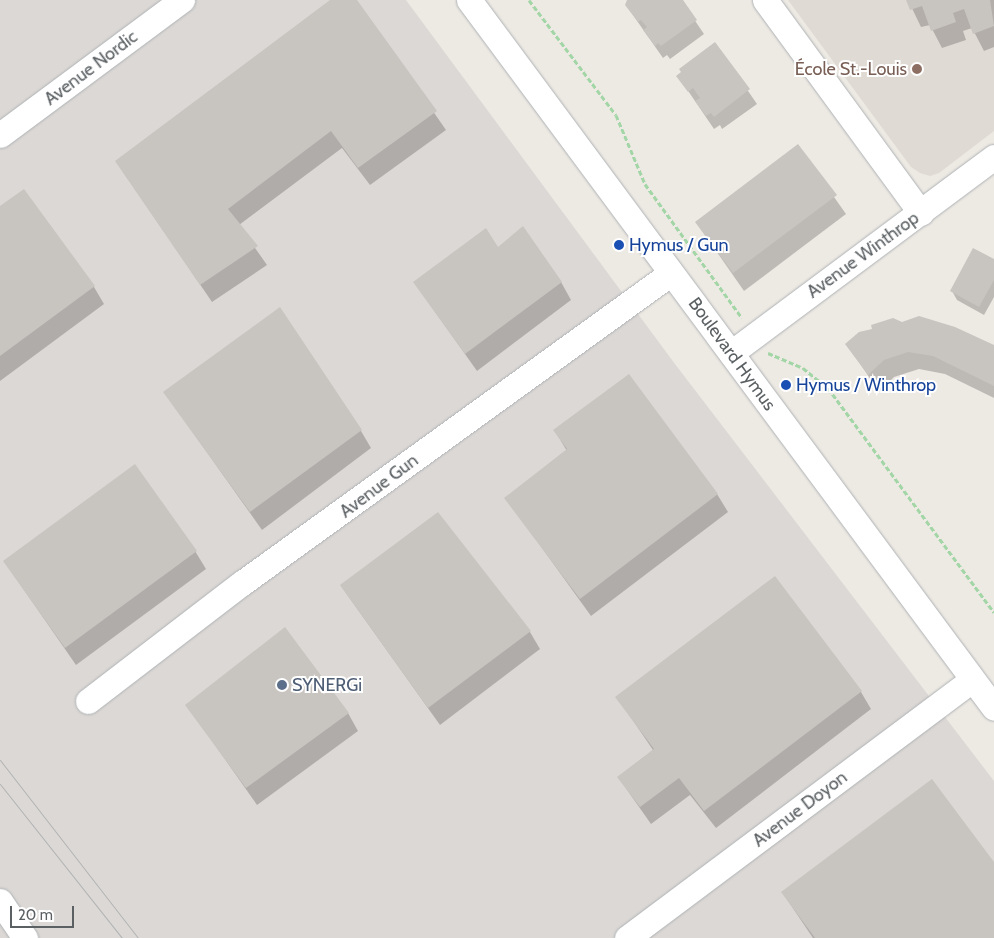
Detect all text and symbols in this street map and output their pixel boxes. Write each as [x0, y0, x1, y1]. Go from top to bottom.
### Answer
street label: Avenue Nordic [40, 26, 142, 110]
place label: École St.-Louis [795, 58, 907, 80]
marker: École St.-Louis [911, 63, 923, 75]
street label: Avenue Winthrop [803, 207, 923, 303]
place label: Hymus / Gun [629, 234, 729, 256]
marker: Hymus / Gun [613, 239, 625, 251]
street label: Boulevard Hymus [684, 293, 780, 415]
place label: Hymus / Winthrop [796, 374, 936, 396]
marker: Hymus / Winthrop [780, 379, 792, 391]
street label: Avenue Gun [336, 450, 422, 522]
place label: SYNERGi [292, 674, 362, 696]
marker: SYNERGi [276, 679, 288, 691]
street label: Avenue Doyon [749, 766, 851, 852]
scale bar [12, 896, 76, 928]
text: 20 m [18, 906, 53, 924]

